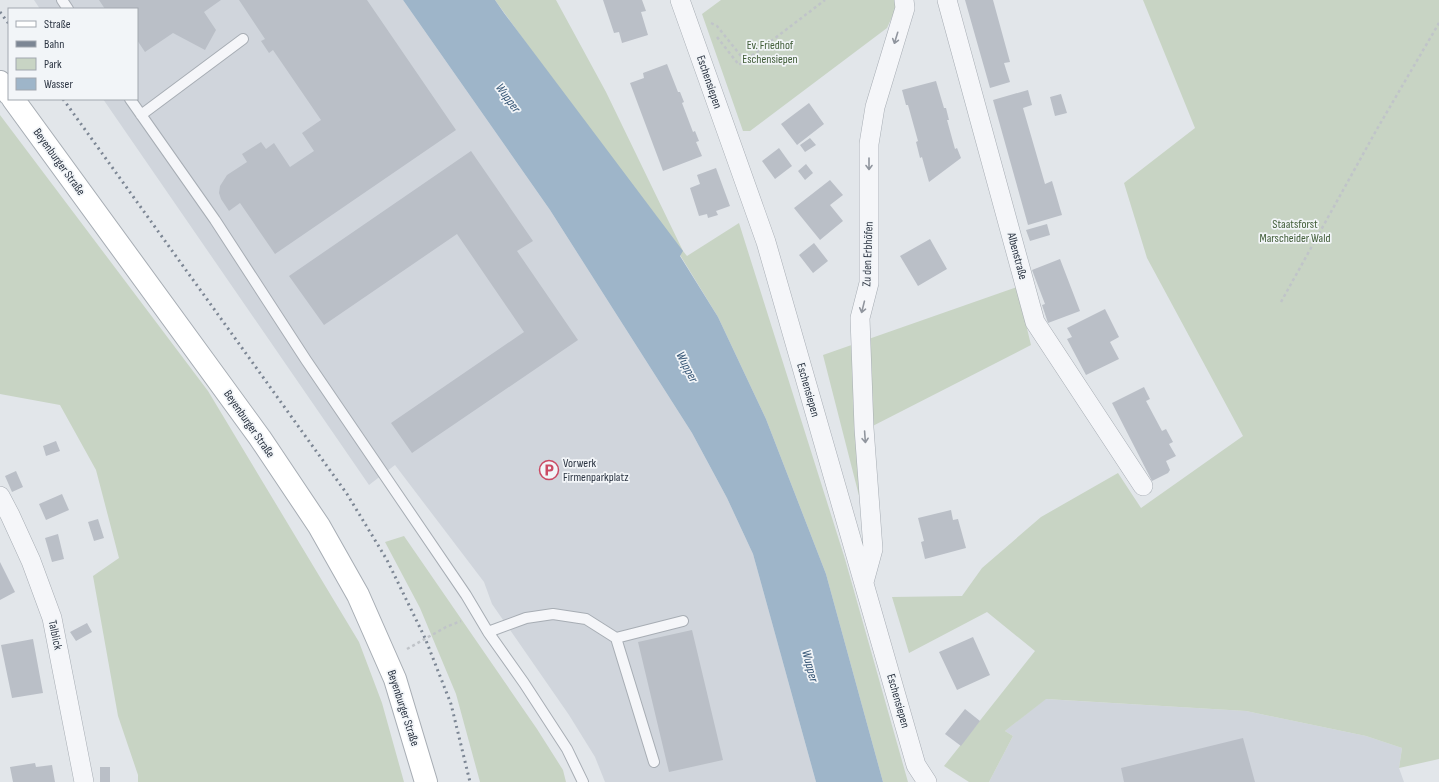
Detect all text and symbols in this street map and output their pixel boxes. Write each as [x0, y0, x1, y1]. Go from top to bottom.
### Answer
legend [8, 8, 138, 100]
text: Straße [44, 17, 71, 32]
one-way arrow [892, 31, 899, 44]
text: Bahn [44, 37, 64, 52]
park label: Ev. Friedhof Eschensiepen [742, 38, 798, 67]
street label: Eschensiepen [693, 53, 725, 111]
text: Park [44, 57, 62, 72]
text: Wasser [44, 77, 73, 92]
water label: Wupper [492, 80, 525, 117]
street label: Beyenburger Straße [30, 126, 88, 199]
one-way arrow [865, 157, 873, 170]
park label: Staatsforst Marscheider Wald [1260, 217, 1330, 246]
street label: Zu den Erbhöfen [859, 221, 877, 287]
street label: Albenstraße [1003, 230, 1031, 281]
one-way arrow [859, 301, 866, 314]
water label: Wupper [672, 349, 702, 386]
street label: Eschensiepen [793, 361, 823, 419]
street label: Beyenburger Straße [220, 387, 278, 461]
one-way arrow [861, 430, 868, 443]
place label: Vorwerk Firmenparkplatz [563, 456, 629, 485]
parking icon: Vorwerk Firmenparkplatz [538, 459, 560, 481]
street label: Talblick [45, 619, 66, 652]
water label: Wupper [798, 648, 822, 685]
street label: Beyenburger Straße [384, 668, 422, 748]
street label: Eschensiepen [883, 672, 913, 730]

